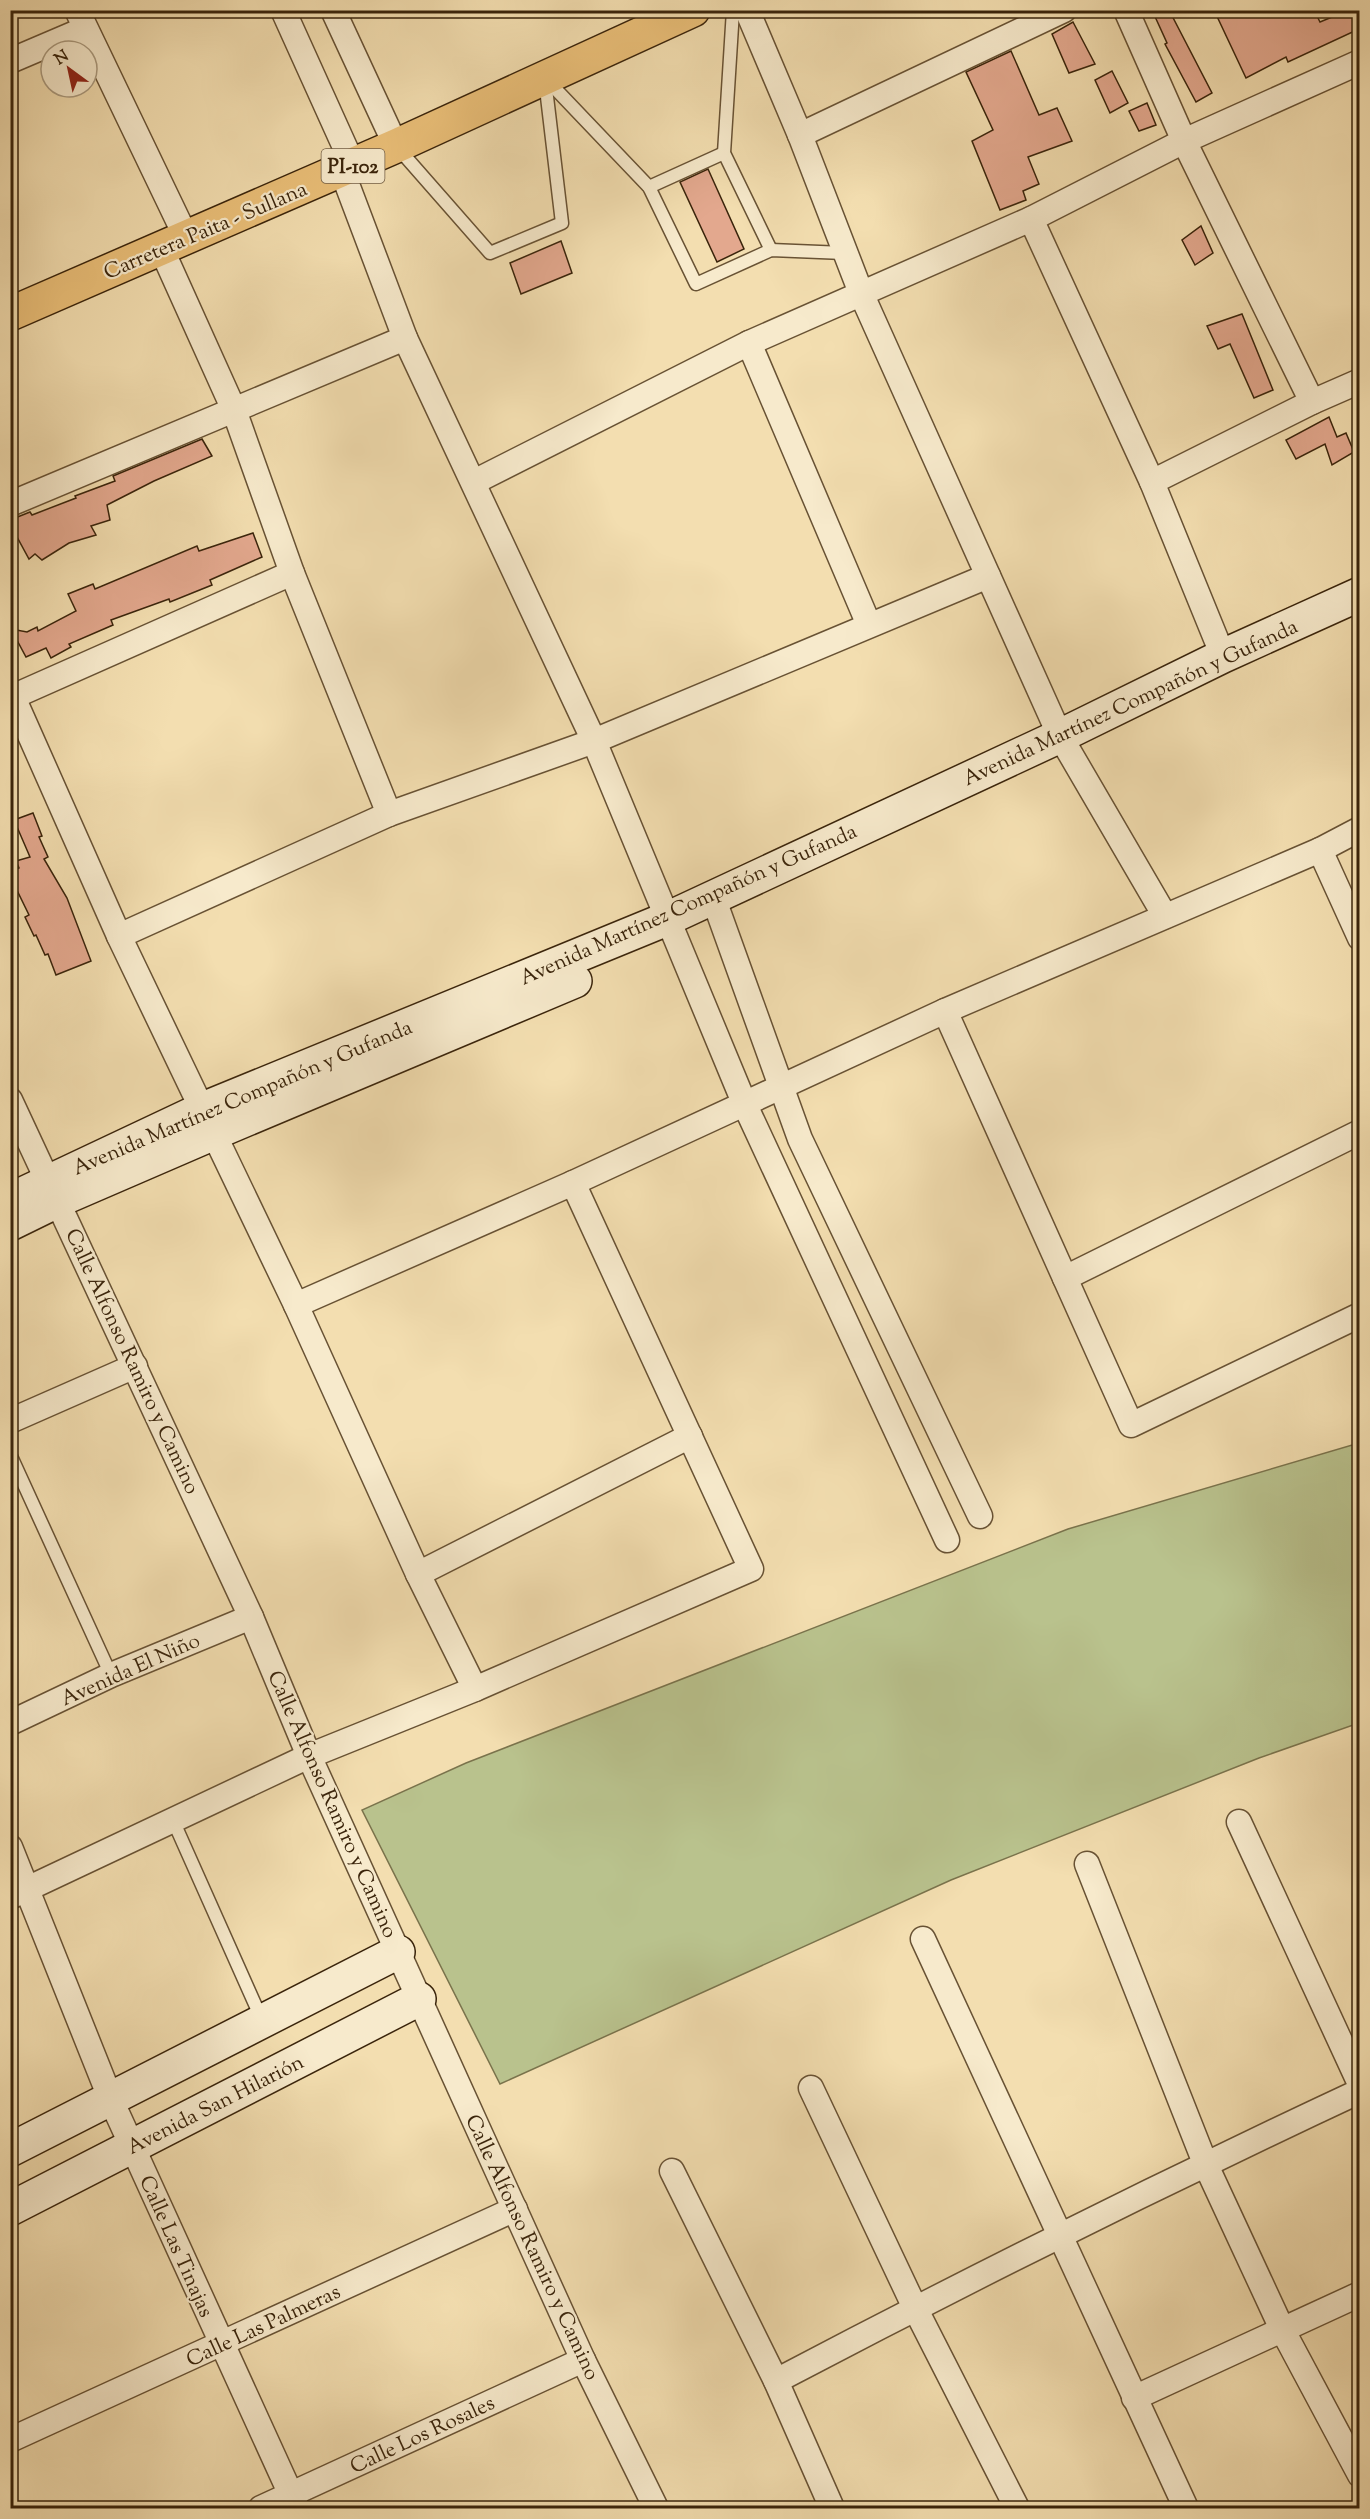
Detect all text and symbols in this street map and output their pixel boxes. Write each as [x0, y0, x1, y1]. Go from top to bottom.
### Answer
north arrow [39, 39, 99, 99]
text: N [51, 45, 74, 72]
road number: PI-102 [322, 149, 385, 183]
street label: Carretera Paita - Sullana [99, 175, 313, 288]
street label: Avenida Martínez Compañón y Gufanda [959, 613, 1303, 795]
street label: Avenida Martínez Compañón y Gufanda [515, 818, 862, 994]
street label: Avenida Martínez Compañón y Gufanda [68, 1013, 417, 1184]
street label: Calle Alfonso Ramiro y Camino [56, 1224, 206, 1500]
street label: Avenida El Niño [56, 1627, 205, 1715]
street label: Calle Alfonso Ramiro y Camino [258, 1666, 404, 1943]
street label: Avenida San Hilarión [122, 2048, 310, 2163]
street label: Calle Alfonso Ramiro y Camino [456, 2110, 606, 2386]
street label: Calle Las Tinajas [130, 2171, 220, 2323]
street label: Calle Las Palmeras [182, 2278, 346, 2376]
street label: Calle Los Rosales [346, 2389, 500, 2482]

